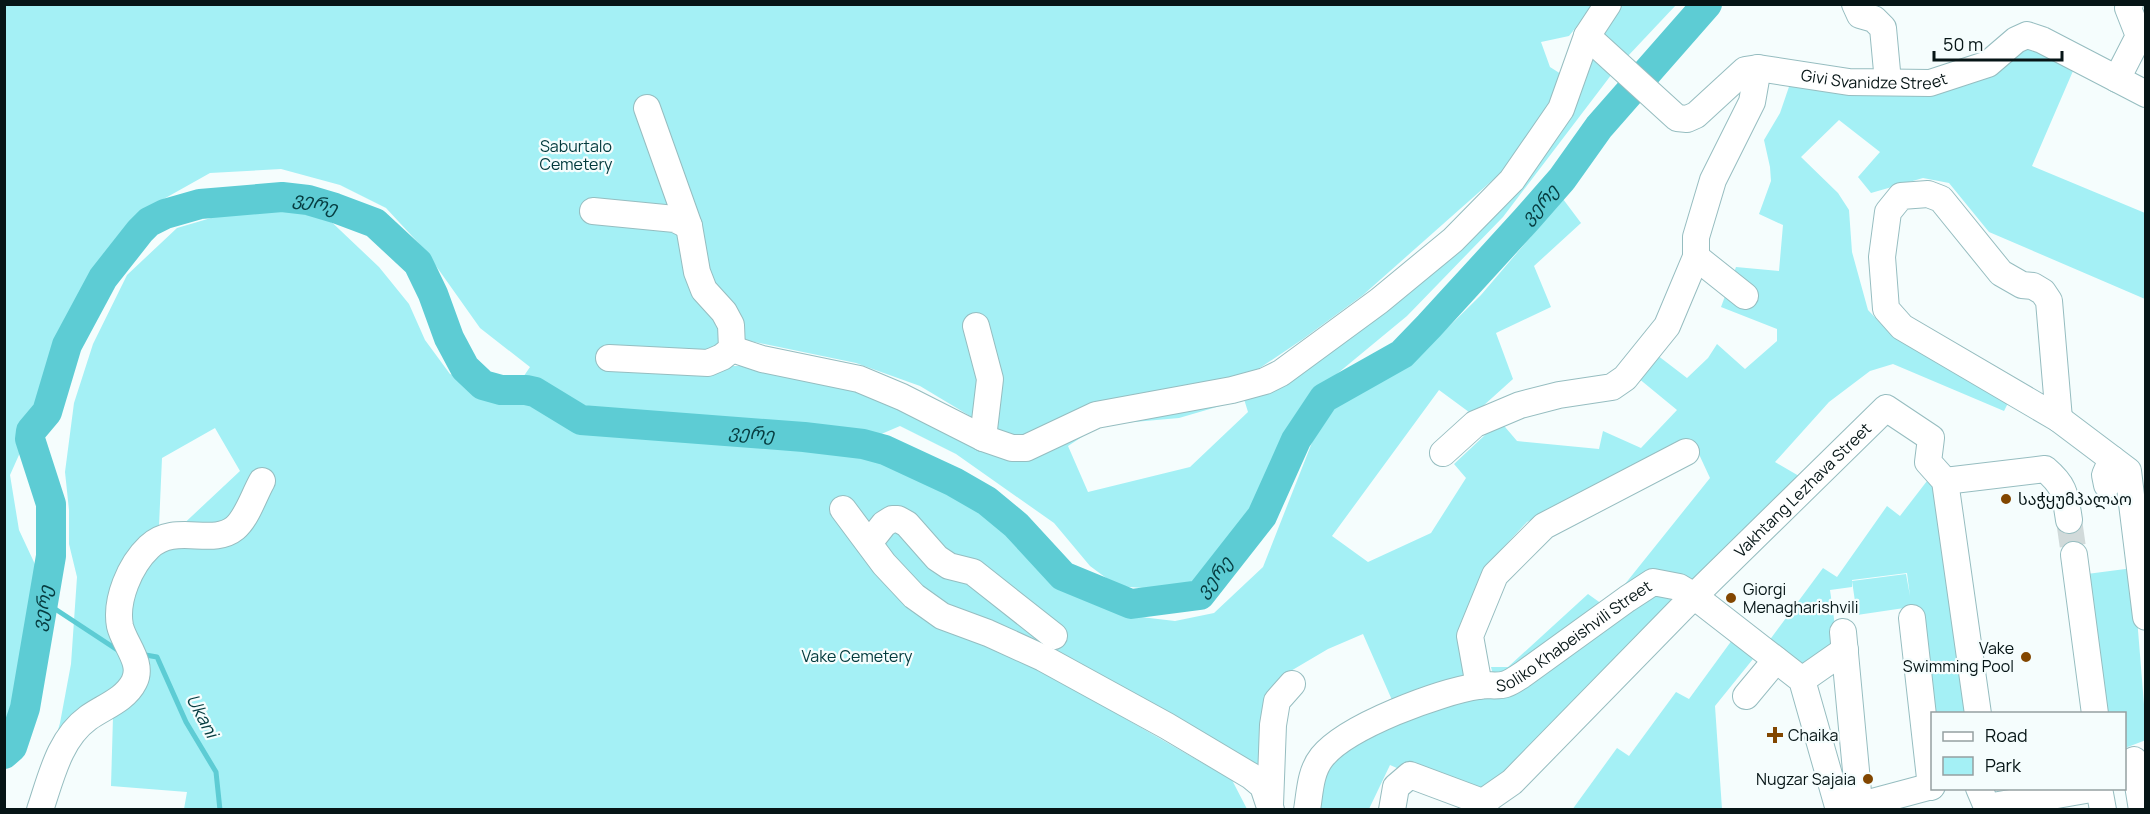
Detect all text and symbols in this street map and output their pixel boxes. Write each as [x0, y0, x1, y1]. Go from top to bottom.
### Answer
scale bar [1934, 24, 2062, 62]
text: 50 m [1943, 32, 1983, 56]
street label: Givi Svanidze Street [1800, 64, 1950, 94]
park label: Saburtalo Cemetery [540, 135, 613, 175]
water label: ვერე [1515, 178, 1563, 229]
water label: ვერე [291, 185, 341, 219]
water label: ვერე [728, 418, 776, 446]
street label: Vakhtang Lezhava Street [1729, 418, 1876, 562]
place label: საჭყუმპალაო [2018, 488, 2132, 510]
marker: საჭყუმპალაო [1999, 492, 2013, 506]
water label: ვერე [1190, 550, 1237, 602]
street label: Soliko Khabeishvili Street [1495, 575, 1656, 697]
place label: Giorgi Menagharishvili [1743, 578, 1859, 618]
water label: ვერე [25, 583, 57, 633]
marker: Giorgi Menagharishvili [1724, 591, 1738, 605]
place label: Vake Swimming Pool [1903, 637, 2014, 677]
park label: Vake Cemetery [801, 645, 913, 667]
marker: Vake Swimming Pool [2019, 650, 2033, 664]
water label: Ukani [181, 689, 226, 744]
legend [1931, 712, 2126, 790]
text: Road [1985, 723, 2028, 747]
place label: Chaika [1788, 724, 1838, 746]
marker: Chaika [1766, 726, 1784, 744]
text: Park [1985, 753, 2022, 777]
place label: Nugzar Sajaia [1756, 768, 1856, 790]
marker: Nugzar Sajaia [1861, 772, 1875, 786]

